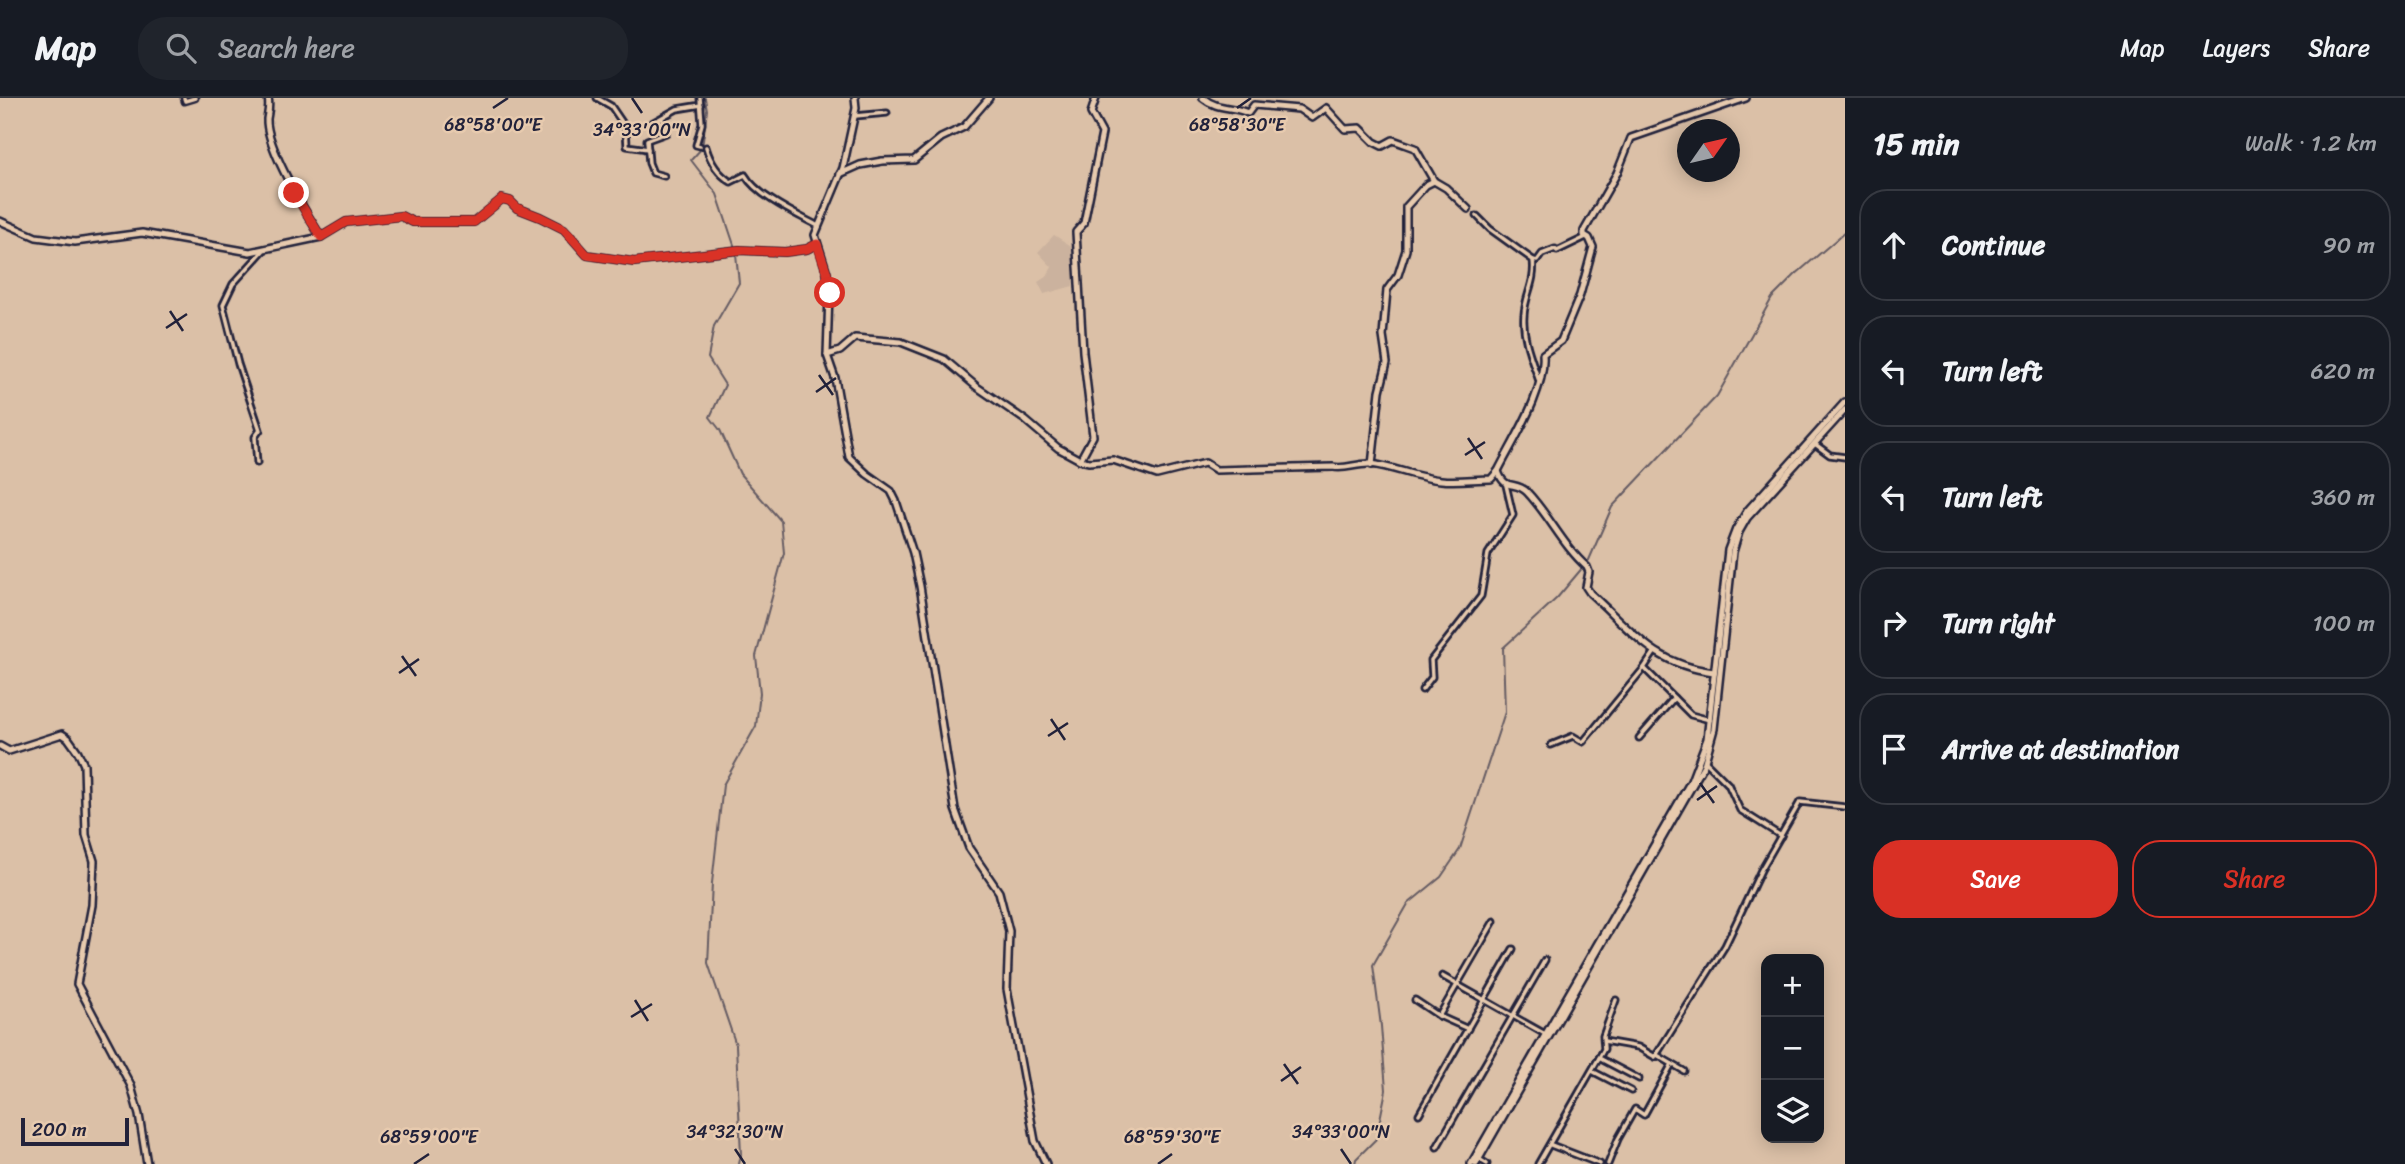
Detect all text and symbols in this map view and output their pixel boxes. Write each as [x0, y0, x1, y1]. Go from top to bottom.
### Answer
search box [138, 17, 628, 80]
text: Map [35, 19, 96, 77]
text: Search here [218, 25, 355, 71]
text: Map [2120, 27, 2165, 69]
text: Layers [2203, 27, 2270, 69]
text: Share [2308, 27, 2370, 69]
icon: search [162, 29, 200, 67]
text: 68°58'00"E [444, 109, 543, 141]
text: 68°58'30"E [1189, 109, 1286, 141]
text: 34°33'00"N [593, 114, 692, 146]
text: 15 min [1873, 117, 1960, 171]
north arrow [1677, 119, 1740, 182]
text: Walk · 1.2 km [2245, 123, 2377, 164]
route end [278, 177, 309, 208]
text: Continue [1942, 222, 2045, 268]
text: 90 m [2323, 225, 2375, 266]
icon: ahead [1875, 226, 1913, 264]
route start [814, 277, 845, 308]
text: Turn left [1942, 348, 2042, 394]
text: 620 m [2310, 351, 2375, 392]
icon: left [1875, 352, 1913, 390]
text: Turn left [1942, 474, 2042, 520]
text: 360 m [2311, 477, 2375, 518]
icon: left [1875, 478, 1913, 516]
text: Turn right [1942, 600, 2055, 646]
text: 100 m [2312, 603, 2375, 644]
icon: right [1875, 604, 1913, 642]
text: Arrive at destination [1942, 726, 2179, 772]
icon: arrive [1875, 730, 1913, 768]
button: Save [1873, 840, 2118, 918]
button: Share [2132, 840, 2377, 918]
map controls [1761, 954, 1824, 1143]
button: + [1761, 954, 1824, 1017]
button: − [1761, 1017, 1824, 1080]
button: layers [1761, 1080, 1824, 1143]
text: 200 m [32, 1113, 87, 1146]
scale bar [21, 1115, 130, 1147]
text: 34°32'30"N [686, 1116, 784, 1148]
text: 34°33'00"N [1292, 1116, 1391, 1148]
text: 68°59'00"E [380, 1121, 479, 1153]
text: 68°59'30"E [1124, 1121, 1221, 1153]

